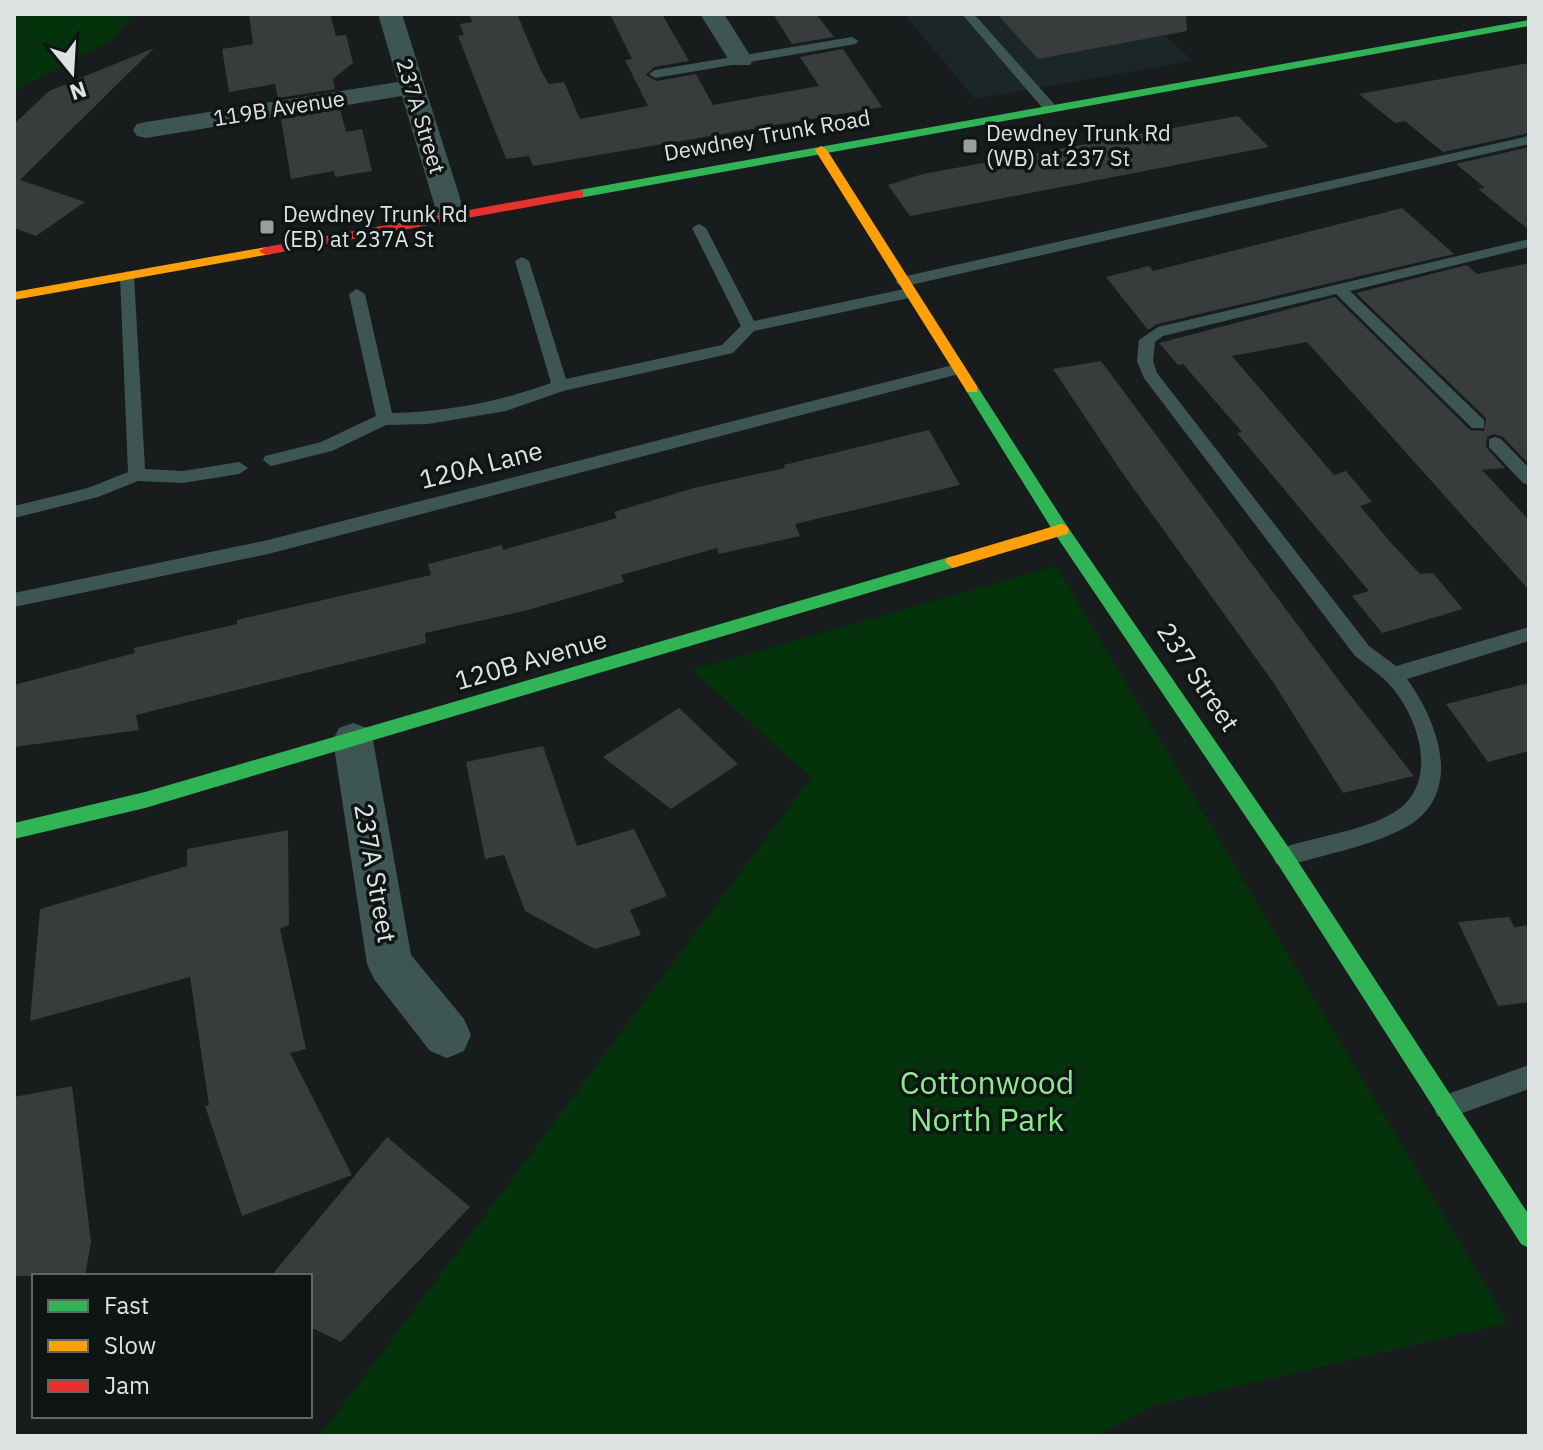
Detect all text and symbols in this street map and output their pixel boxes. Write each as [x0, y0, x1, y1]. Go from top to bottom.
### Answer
north arrow [32, 32, 112, 112]
street label: 237A Street [390, 55, 453, 177]
text: N [66, 75, 90, 108]
street label: 119B Avenue [211, 83, 347, 132]
street label: Dewdney Trunk Road [662, 102, 872, 167]
place label: Dewdney Trunk Rd (WB) at 237 St [986, 118, 1171, 172]
marker: Dewdney Trunk Rd (WB) at 237 St [961, 137, 979, 155]
place label: Dewdney Trunk Rd (EB) at 237A St [283, 199, 468, 253]
marker: Dewdney Trunk Rd (EB) at 237A St [258, 218, 276, 236]
street label: 120A Lane [416, 432, 546, 496]
street label: 237 Street [1150, 615, 1248, 737]
street label: 120B Avenue [451, 621, 611, 697]
street label: 237A Street [347, 800, 405, 945]
park label: Cottonwood North Park [900, 1061, 1074, 1140]
legend [32, 1274, 312, 1418]
text: Fast [104, 1289, 149, 1321]
text: Slow [104, 1329, 156, 1361]
text: Jam [104, 1369, 150, 1401]

